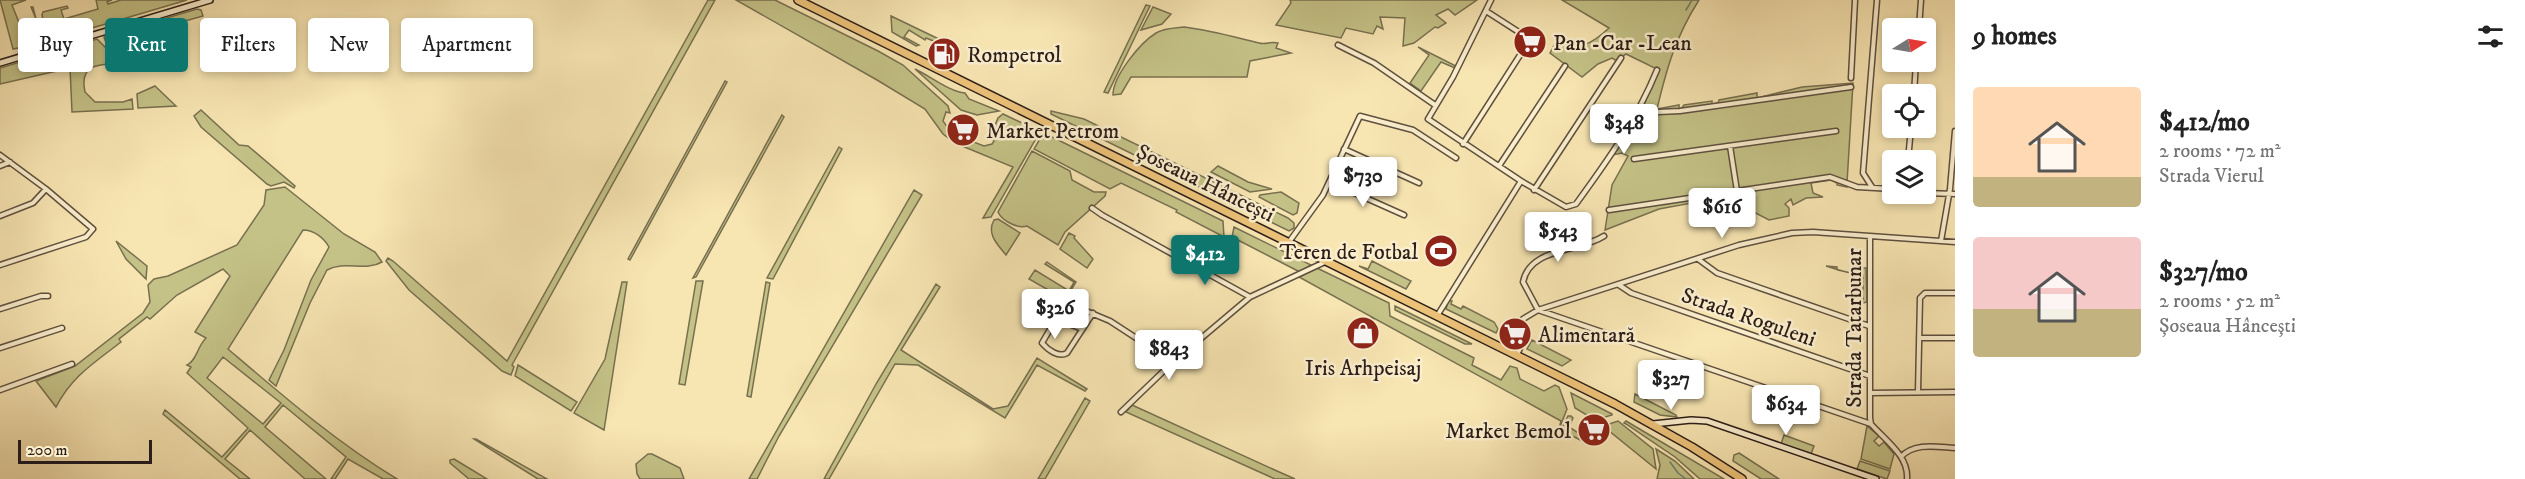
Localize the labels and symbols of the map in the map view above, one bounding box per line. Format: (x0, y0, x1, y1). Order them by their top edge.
north arrow (1882, 18, 1936, 72)
supermarket icon: Pan -Car -Lean (1512, 24, 1548, 60)
place label: Pan -Car -Lean (1553, 30, 1692, 57)
fuel station icon: Rompetrol (926, 36, 962, 72)
place label: Rompetrol (967, 42, 1062, 69)
pin: $348 (1588, 104, 1660, 155)
supermarket icon: Market Petrom (945, 112, 981, 148)
place label: Market Petrom (986, 118, 1119, 145)
street label: Șoseaua Hâncești (1132, 138, 1279, 228)
pin: $730 (1327, 157, 1399, 208)
pin: $616 (1686, 188, 1758, 239)
pin: $543 (1522, 212, 1594, 263)
sports icon: Teren de Fotbal (1423, 233, 1459, 269)
pin: $412 (1169, 235, 1241, 286)
place label: Teren de Fotbal (1279, 239, 1418, 266)
street label: Strada Tatarbunar (1841, 247, 1868, 408)
street label: Strada Roguleni (1678, 282, 1819, 353)
pin: $326 (1019, 289, 1091, 340)
shop icon: Iris Arhpeisaj (1345, 315, 1381, 351)
supermarket icon: Alimentară (1497, 316, 1533, 352)
place label: Alimentară (1538, 322, 1636, 349)
pin: $843 (1133, 330, 1205, 381)
place label: Iris Arhpeisaj (1305, 355, 1421, 382)
pin: $327 (1635, 360, 1707, 411)
pin: $634 (1750, 385, 1822, 436)
supermarket icon: Market Bemol (1576, 412, 1612, 448)
place label: Market Bemol (1445, 418, 1571, 445)
scale bar (18, 437, 152, 464)

